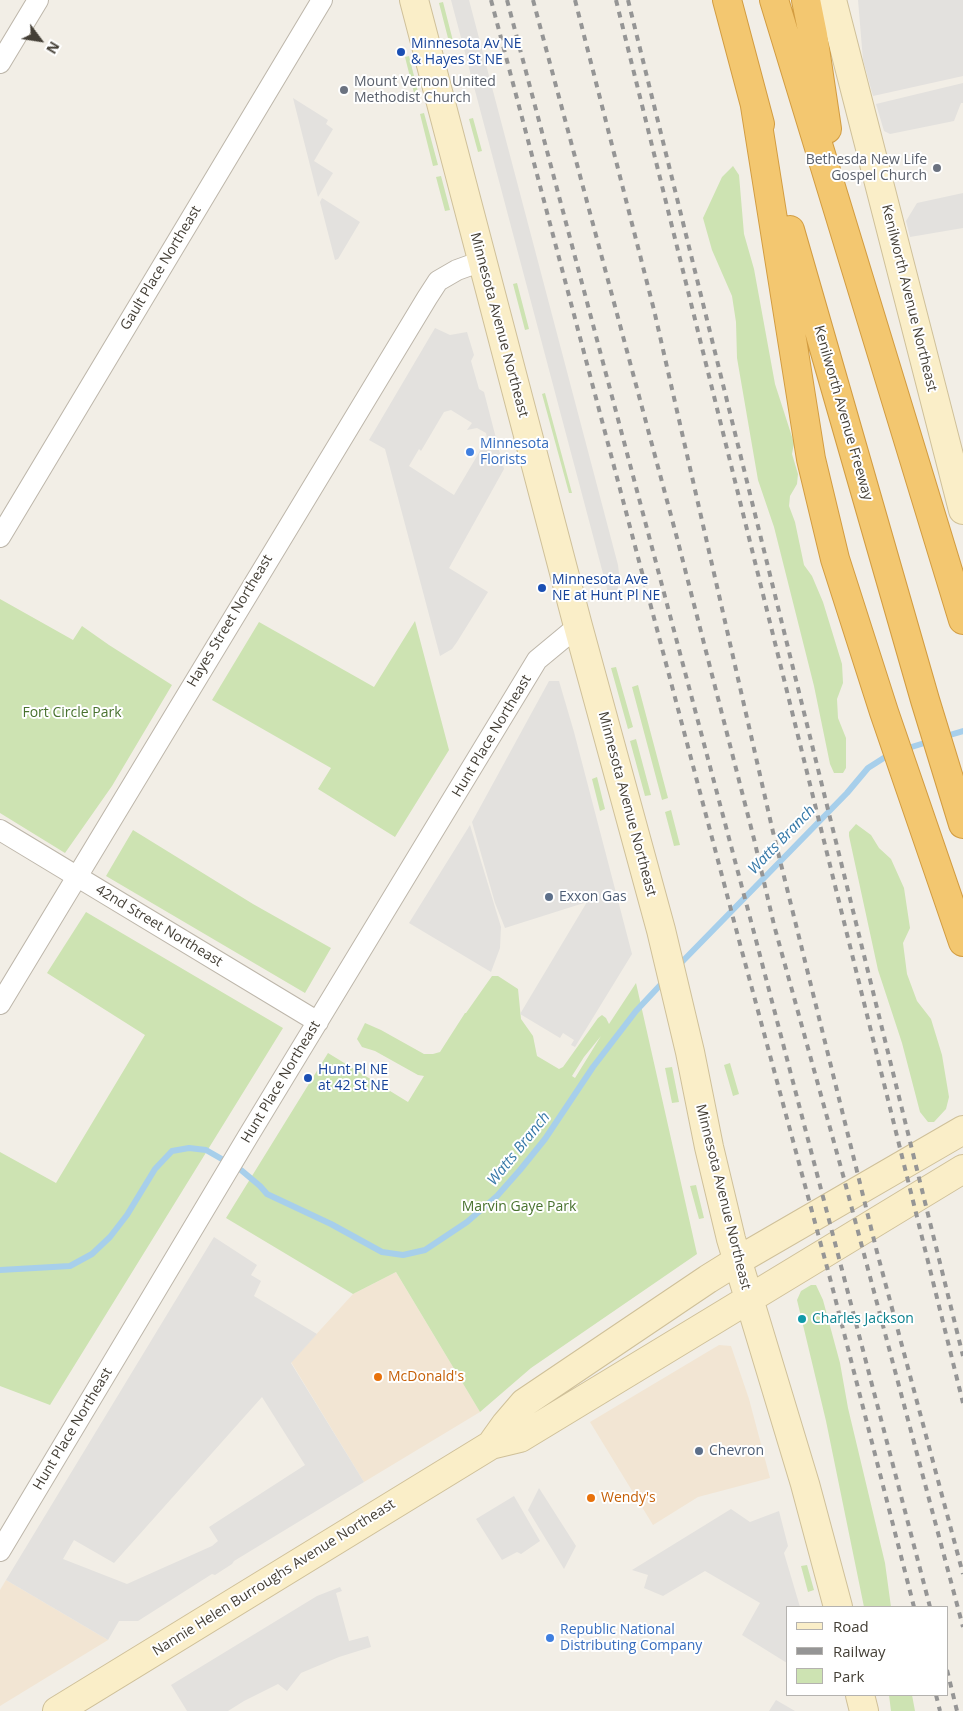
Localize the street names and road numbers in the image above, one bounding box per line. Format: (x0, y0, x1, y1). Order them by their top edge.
street label: Gault Place Northeast (117, 203, 205, 333)
street label: Kenilworth Avenue Northeast (878, 203, 940, 393)
street label: Minnesota Avenue Northeast (466, 231, 532, 419)
street label: Kenilworth Avenue Freeway (810, 324, 876, 502)
street label: Hayes Street Northeast (184, 552, 276, 690)
street label: Hunt Place Northeast (449, 672, 535, 800)
street label: Minnesota Avenue Northeast (594, 710, 660, 898)
street label: 42nd Street Northeast (92, 881, 226, 971)
street label: Hunt Place Northeast (238, 1018, 324, 1146)
street label: Minnesota Avenue Northeast (692, 1102, 754, 1292)
street label: Hunt Place Northeast (30, 1365, 116, 1493)
street label: Nannie Helen Burroughs Avenue Northeast (150, 1496, 398, 1660)

